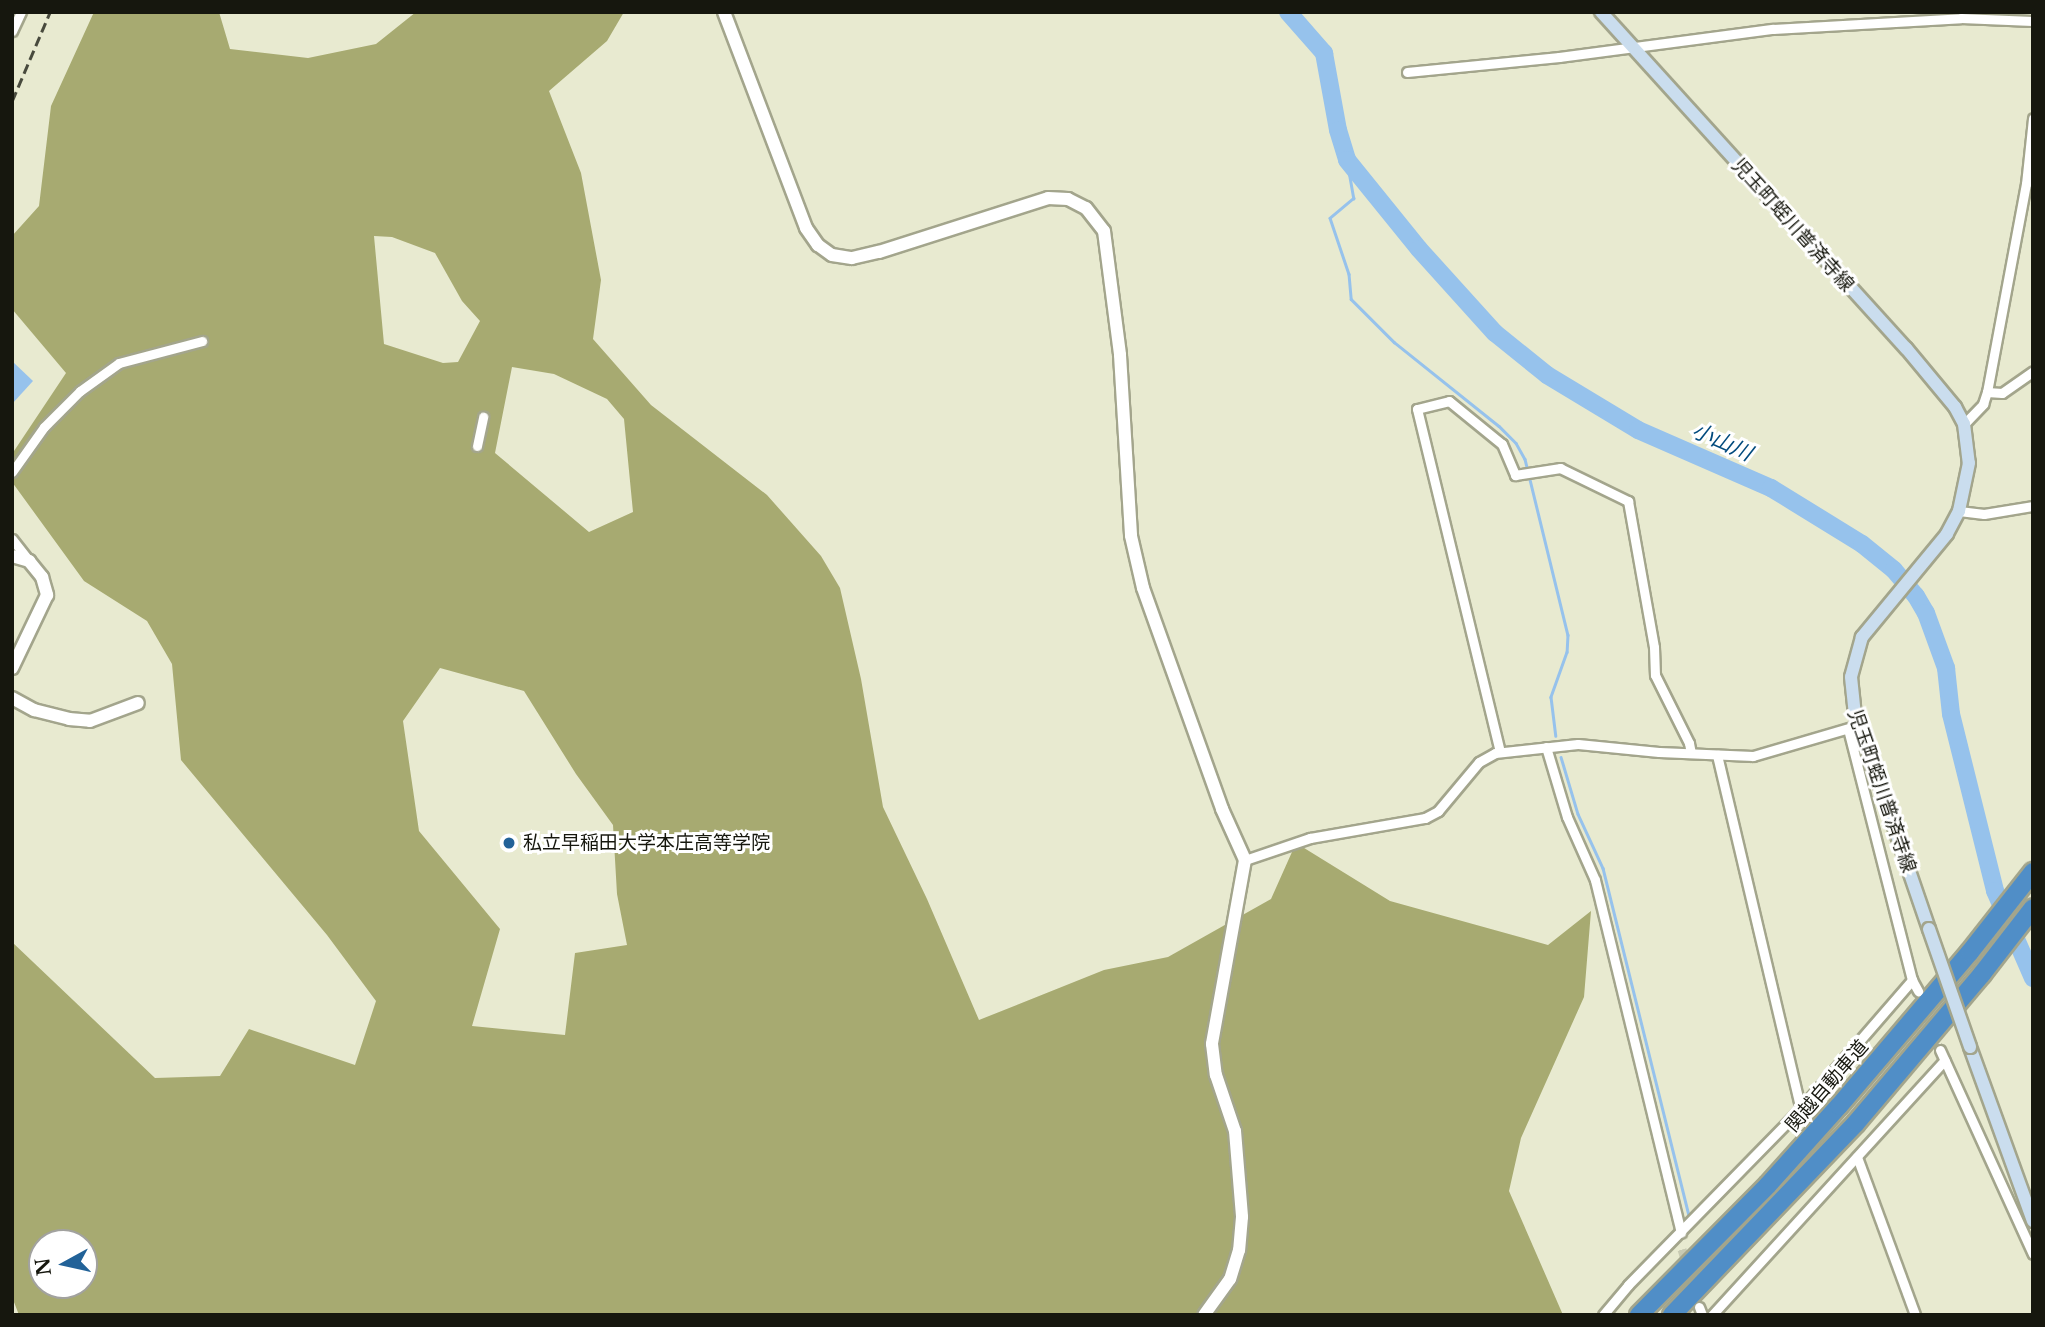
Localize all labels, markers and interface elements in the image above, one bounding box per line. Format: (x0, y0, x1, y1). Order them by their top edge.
street label: 児玉町蛭川普済寺線 (1727, 154, 1859, 296)
water label: 小山川 (1688, 418, 1756, 466)
street label: 児玉町蛭川普済寺線 (1843, 706, 1921, 876)
place label: 私立早稲田大学本庄高等学院 (523, 832, 770, 854)
marker: 私立早稲田大学本庄高等学院 (501, 835, 517, 851)
street label: 関越自動車道 (1781, 1036, 1873, 1136)
north arrow (28, 1229, 98, 1299)
text: N (31, 1256, 56, 1277)

